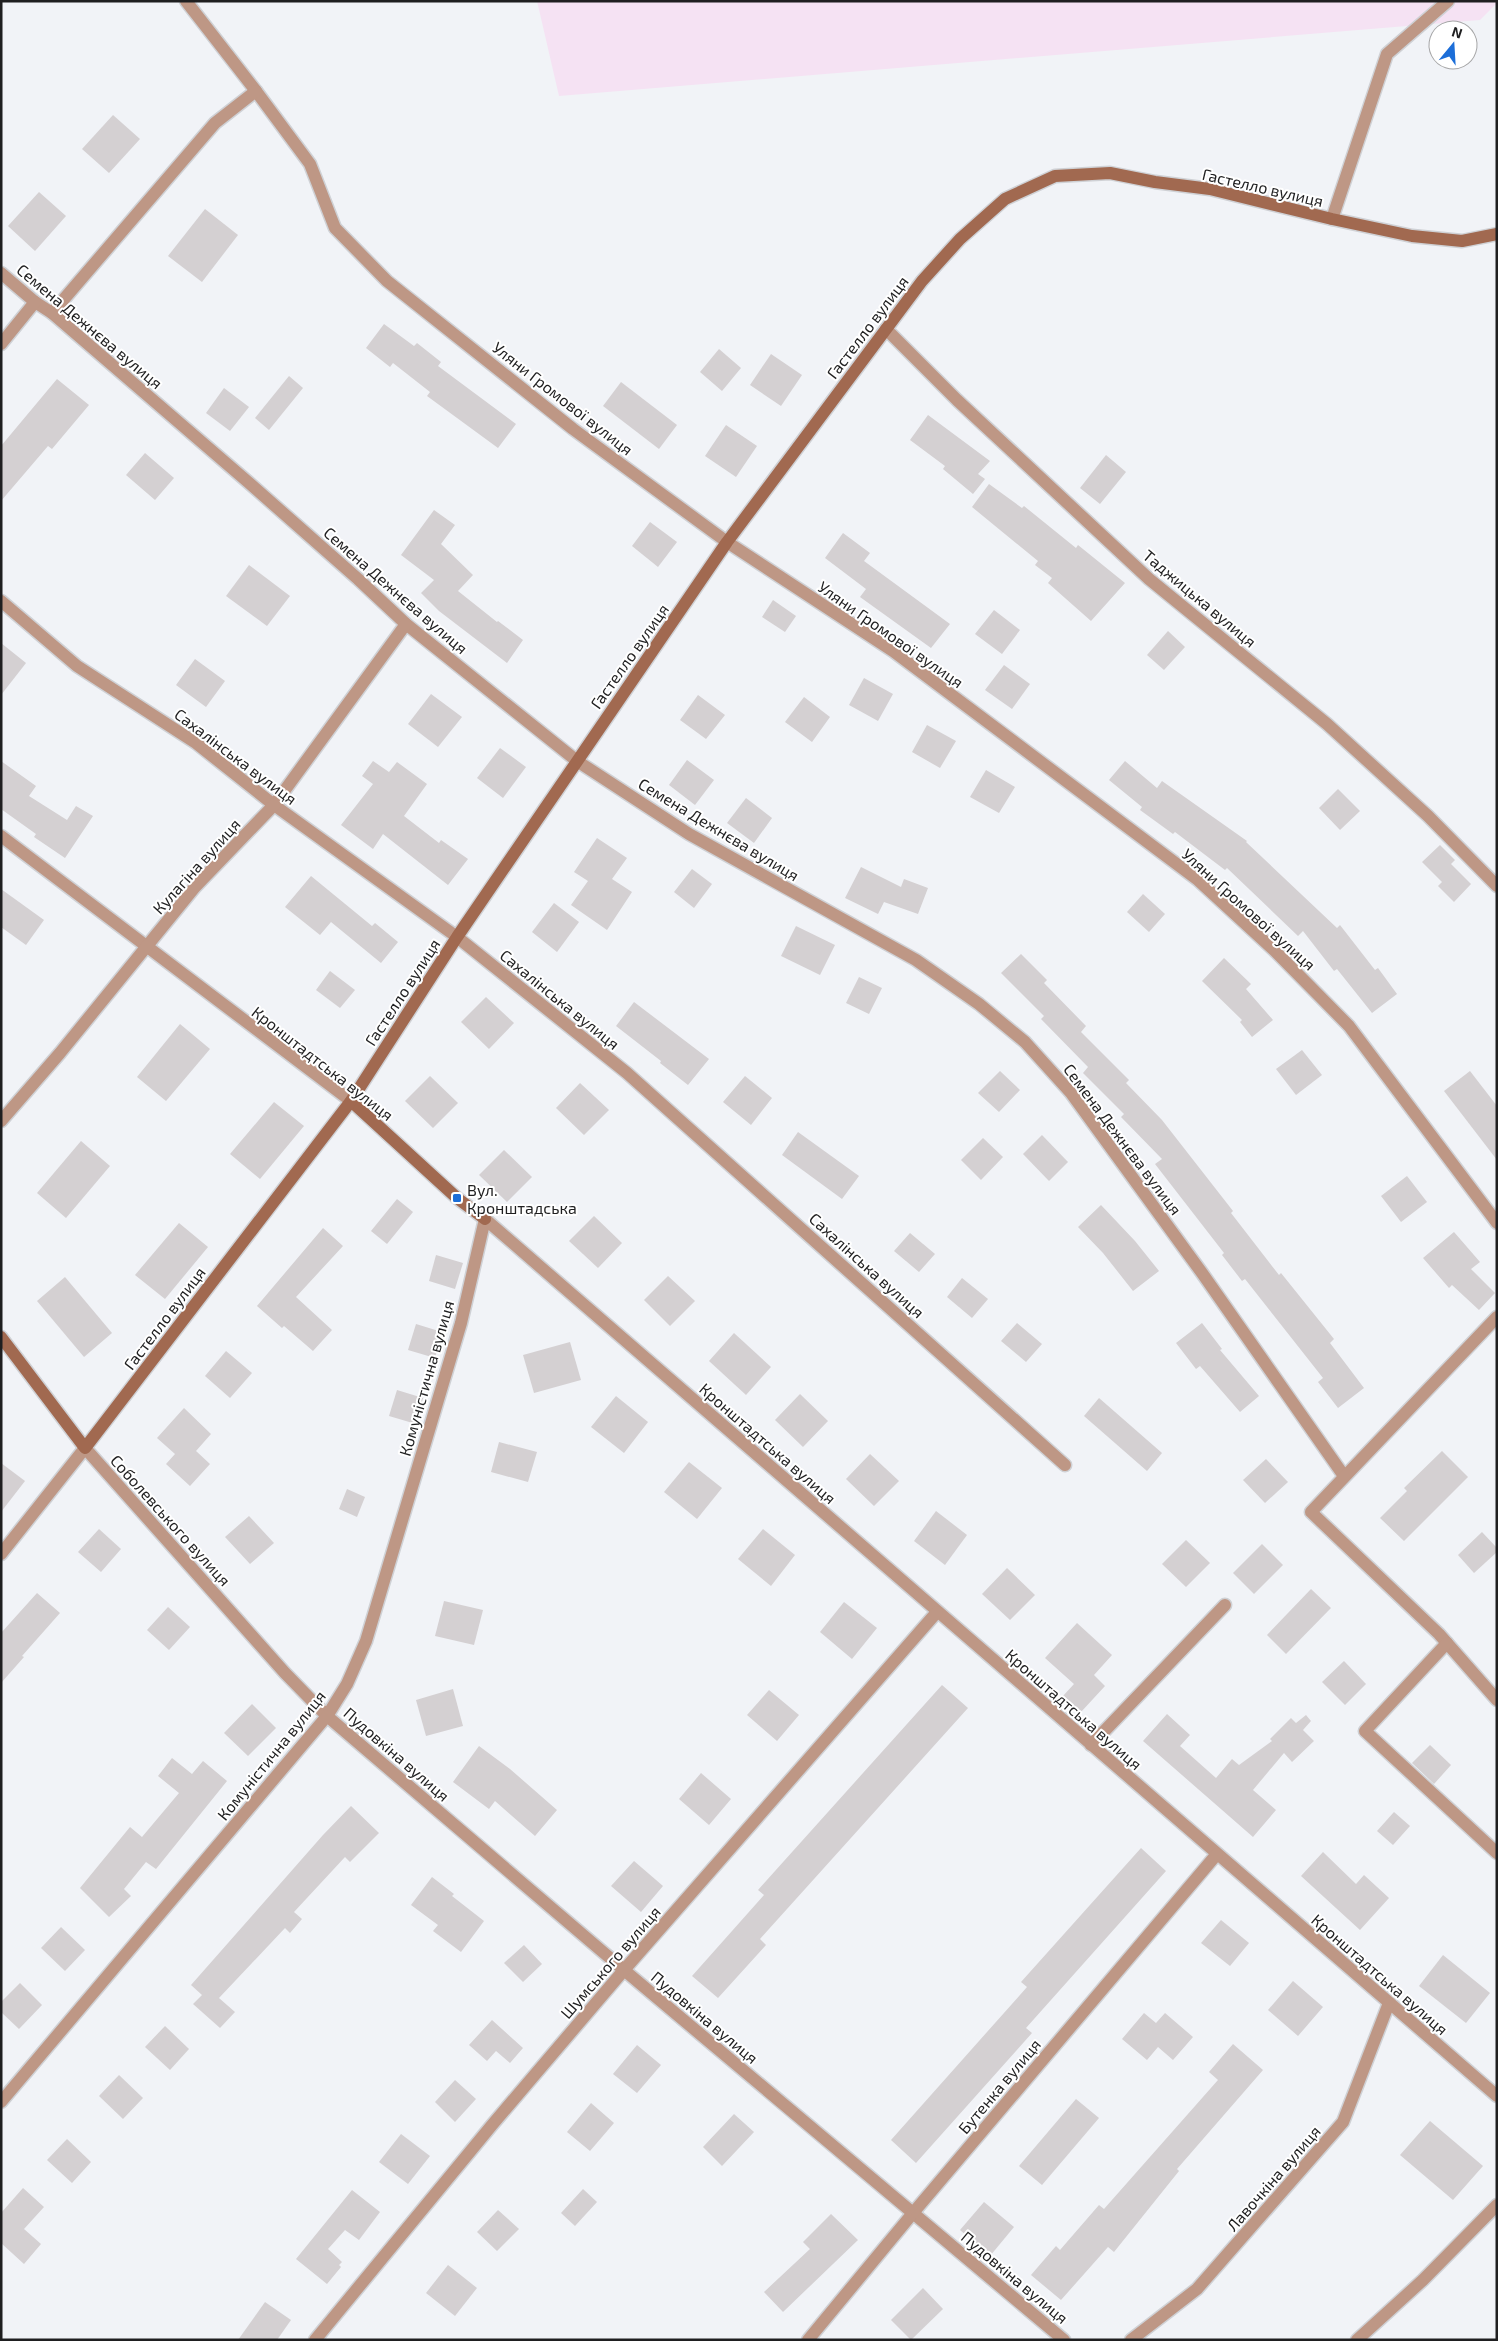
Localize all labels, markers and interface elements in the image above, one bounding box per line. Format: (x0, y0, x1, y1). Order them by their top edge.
north arrow (1428, 20, 1478, 70)
text: N (1450, 23, 1465, 42)
street label: Гастелло вулиця (1200, 164, 1325, 211)
street label: Семена Дежнєва вулиця (13, 260, 167, 393)
street label: Гастелло вулиця (822, 272, 913, 383)
street label: Уляни Громової вулиця (488, 337, 637, 459)
street label: Семена Дежнєва вулиця (320, 522, 472, 658)
street label: Таджицька вулиця (1139, 545, 1260, 652)
street label: Уляни Громової вулиця (814, 577, 967, 692)
street label: Гастелло вулиця (586, 600, 673, 713)
street label: Сахалінська вулиця (171, 704, 301, 809)
street label: Семена Дежнєва вулиця (635, 773, 803, 885)
street label: Кулагіна вулиця (148, 814, 244, 918)
street label: Уляни Громової вулиця (1178, 844, 1320, 975)
street label: Гастелло вулиця (360, 935, 444, 1050)
street label: Сахалінська вулиця (496, 945, 623, 1054)
street label: Кронштадтська вулиця (248, 1002, 398, 1125)
street label: Семена Дежнєва вулиця (1059, 1060, 1186, 1219)
place label: Вул. Кронштадська (467, 1180, 577, 1217)
marker: Вул. Кронштадська (451, 1192, 463, 1204)
street label: Сахалінська вулиця (805, 1208, 928, 1322)
street label: Гастелло вулиця (119, 1263, 210, 1374)
street label: Комуністична вулиця (395, 1298, 458, 1458)
street label: Кронштадтська вулиця (695, 1379, 840, 1508)
street label: Соболевського вулиця (106, 1451, 235, 1590)
street label: Кронштадтська вулиця (1001, 1645, 1146, 1774)
street label: Комуністична вулиця (213, 1686, 330, 1824)
street label: Пудовкіна вулиця (340, 1703, 454, 1806)
street label: Шумського вулиця (556, 1902, 665, 2023)
street label: Кронштадтська вулиця (1307, 1910, 1452, 2039)
street label: Пудовкіна вулиця (647, 1967, 762, 2068)
street label: Бутенка вулиця (954, 2035, 1045, 2138)
street label: Лавочкіна вулиця (1222, 2121, 1325, 2235)
street label: Пудовкіна вулиця (957, 2227, 1072, 2328)

